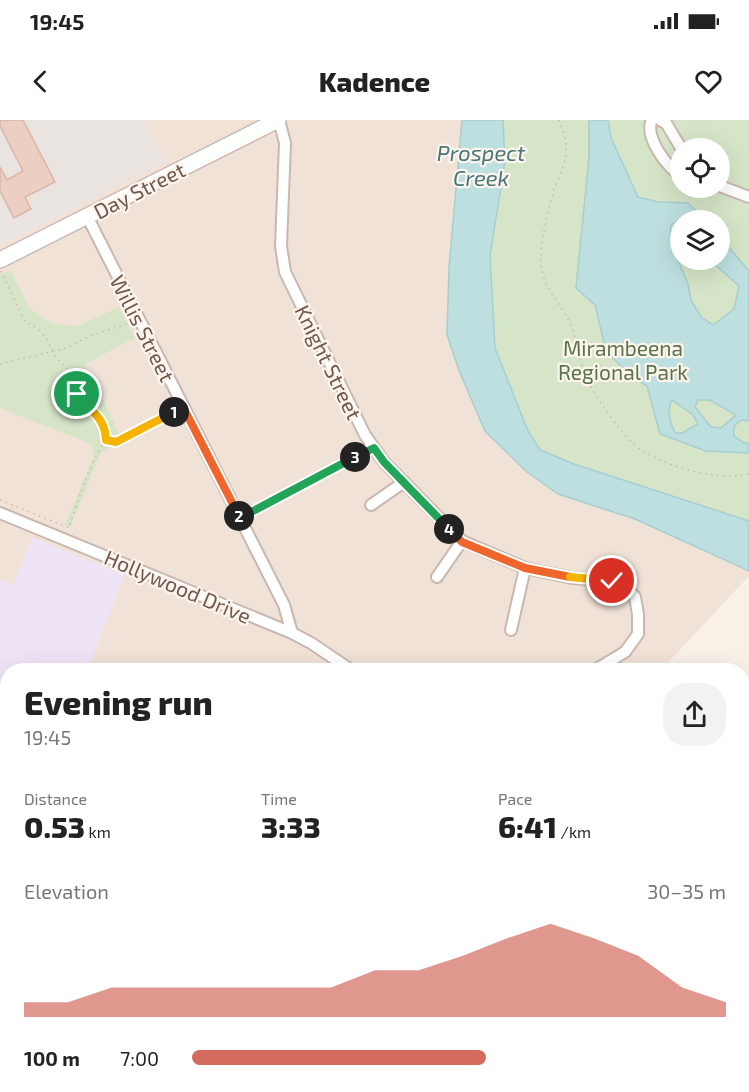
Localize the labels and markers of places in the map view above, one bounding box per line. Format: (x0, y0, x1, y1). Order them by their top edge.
pin (51, 368, 102, 419)
pin: 1 (159, 397, 189, 427)
pin: 3 (340, 442, 370, 472)
pin: 2 (224, 501, 254, 531)
pin: 4 (434, 514, 464, 544)
pin (586, 555, 637, 606)

